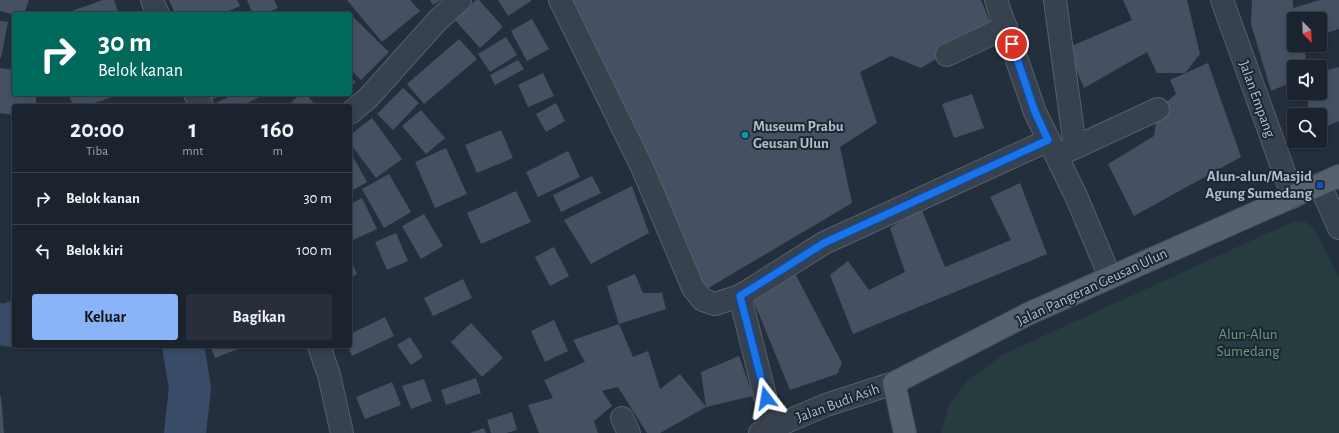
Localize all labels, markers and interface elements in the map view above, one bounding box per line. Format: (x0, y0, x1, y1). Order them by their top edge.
north arrow (1287, 12, 1327, 52)
map controls (1287, 12, 1327, 148)
pin (995, 27, 1029, 61)
icon: right (32, 28, 84, 80)
text: 30 m (98, 29, 151, 57)
icon: arrive (1001, 33, 1023, 55)
street label: Jalan Empang (1236, 59, 1278, 140)
button: sound (1287, 60, 1327, 100)
text: Belok kanan (98, 62, 183, 80)
button: search (1287, 108, 1327, 148)
text: 20:00 (70, 118, 124, 142)
text: 1 (188, 118, 197, 142)
text: 160 (261, 118, 294, 142)
place label: Museum Prabu Geusan Ulun (753, 119, 844, 151)
marker: Museum Prabu Geusan Ulun (740, 130, 750, 140)
text: Tiba (86, 145, 108, 158)
text: mnt (182, 145, 203, 158)
text: m (272, 145, 283, 158)
place label: Alun-alun/Masjid Agung Sumedang (1205, 169, 1312, 201)
marker: Alun-alun/Masjid Agung Sumedang (1315, 180, 1325, 190)
icon: right (32, 188, 54, 210)
text: Belok kanan (66, 191, 140, 206)
text: 30 m (303, 191, 332, 206)
icon: left (32, 240, 54, 262)
text: Belok kiri (66, 243, 123, 258)
text: 100 m (297, 243, 332, 258)
street label: Jalan Pangeran Geusan Ulun (1015, 246, 1169, 328)
button: Keluar (32, 294, 178, 340)
button: Bagikan (186, 294, 332, 340)
park label: Alun-Alun Sumedang (1216, 327, 1280, 359)
position arrow (745, 377, 787, 419)
street label: Jalan Budi Asih (794, 381, 882, 425)

